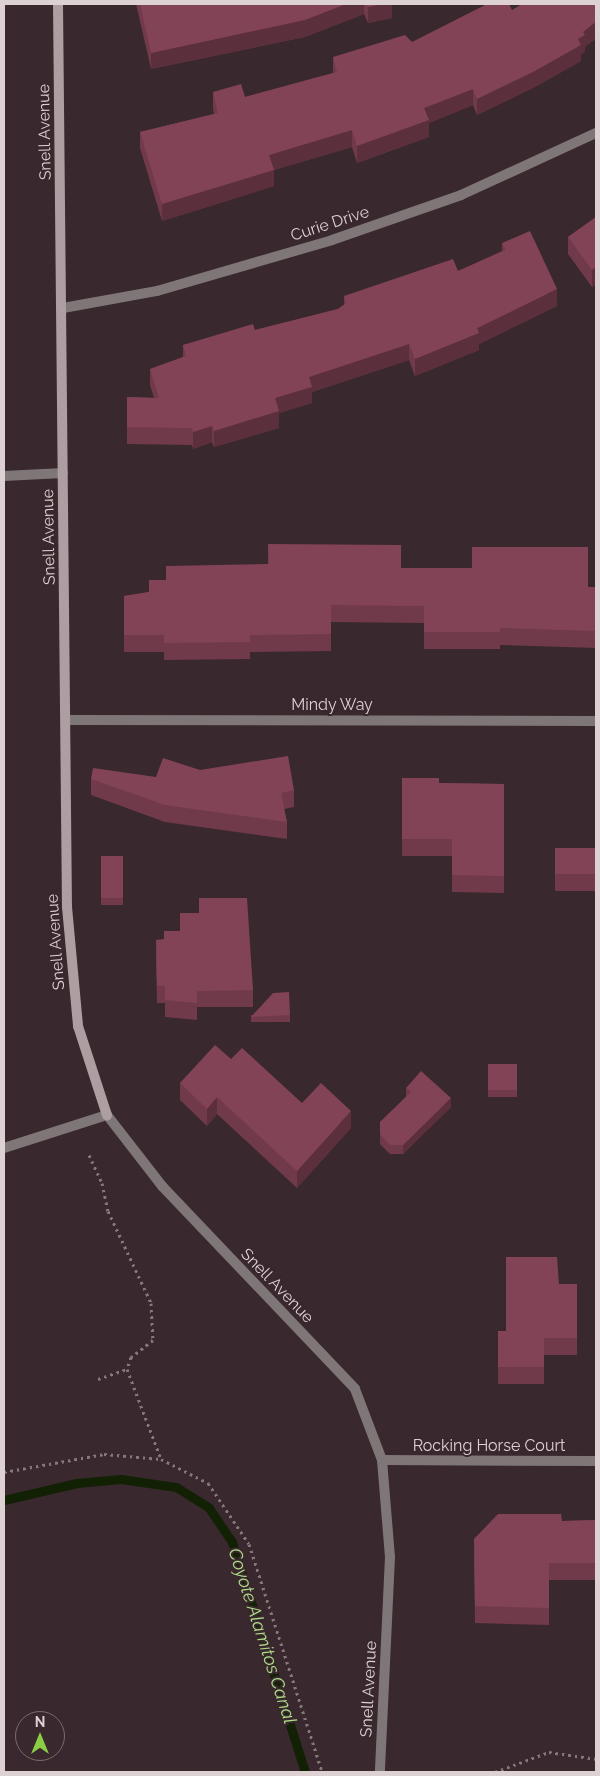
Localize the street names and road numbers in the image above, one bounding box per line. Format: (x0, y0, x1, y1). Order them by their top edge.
street label: Snell Avenue (35, 83, 55, 181)
street label: Curie Drive (288, 202, 372, 246)
street label: Snell Avenue (39, 488, 59, 586)
street label: Mindy Way (291, 695, 373, 715)
street label: Snell Avenue (43, 893, 69, 991)
street label: Snell Avenue (236, 1244, 318, 1328)
street label: Rocking Horse Court (413, 1436, 565, 1456)
street label: Snell Avenue (357, 1640, 381, 1738)

